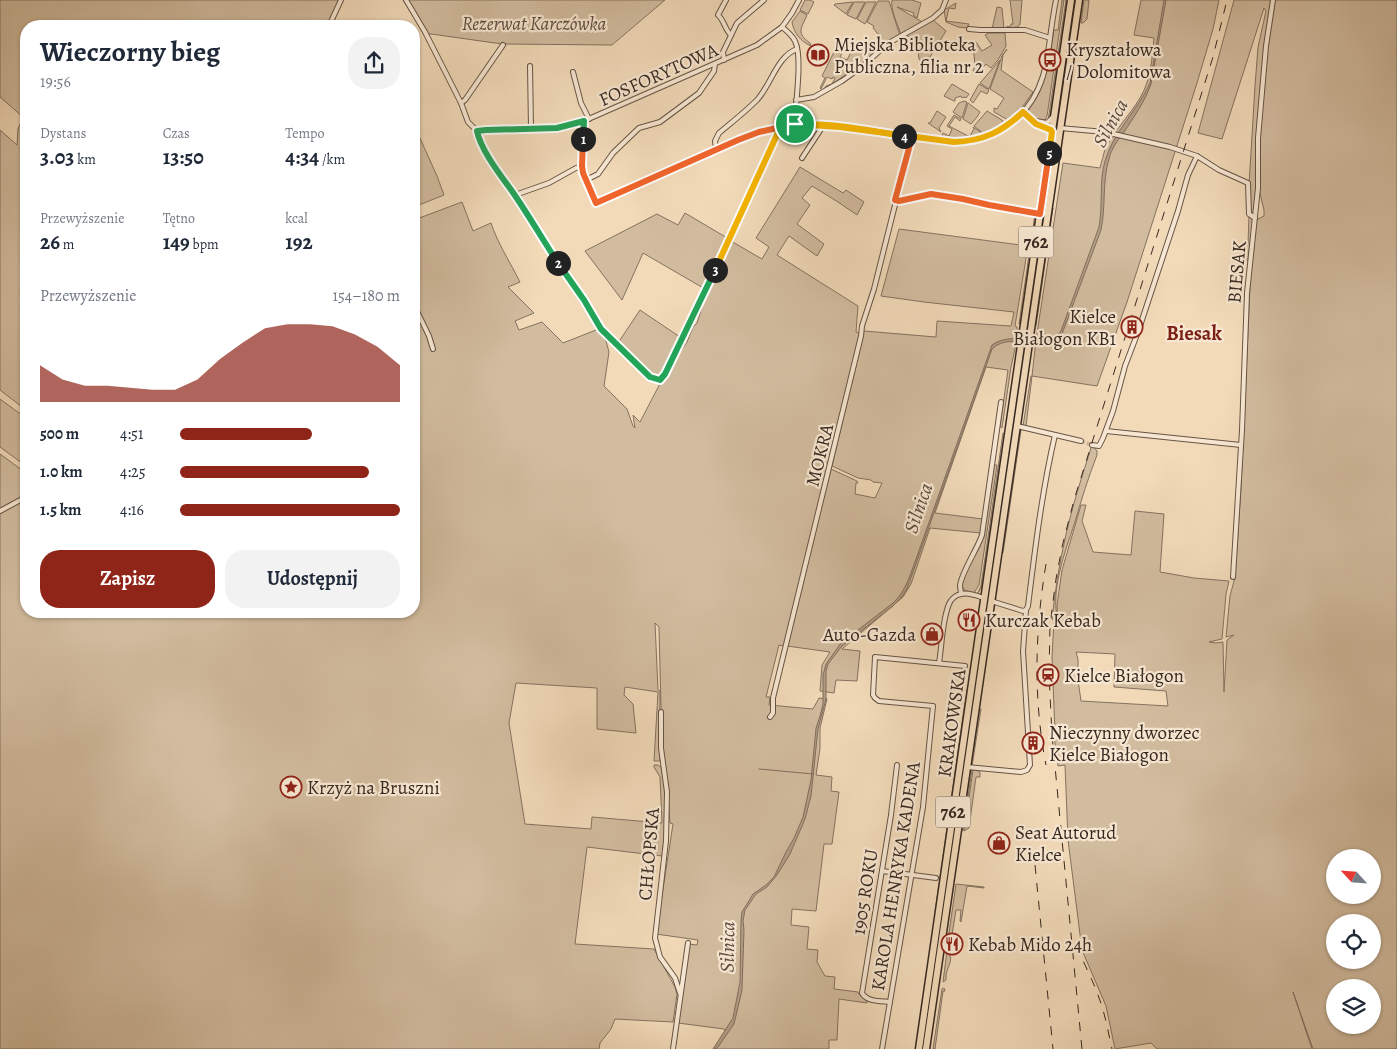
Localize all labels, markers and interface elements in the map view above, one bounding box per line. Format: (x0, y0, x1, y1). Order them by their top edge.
park label: Rezerwat Karczówka (462, 11, 606, 37)
place label: Miejska Biblioteka Publiczna, filia nr 2 (834, 32, 984, 80)
text: Wieczorny bieg (40, 33, 220, 71)
button: share (348, 37, 400, 89)
street label: FOSFORYTOWA (595, 37, 723, 113)
place label: Kryształowa / Dolomitowa (1066, 37, 1172, 85)
library icon: Miejska Biblioteka Publiczna, filia nr 2 (806, 43, 830, 67)
bus stop icon: Kryształowa / Dolomitowa (1038, 48, 1062, 72)
text: 19:56 (40, 71, 71, 93)
water label: Silnica (1086, 94, 1135, 152)
pin (774, 103, 816, 145)
icon: arrive (781, 110, 809, 138)
text: Dystans (40, 124, 86, 143)
text: Czas (163, 124, 190, 143)
text: Tempo (285, 124, 324, 143)
pin: 4 (892, 124, 916, 148)
pin: 1 (570, 126, 596, 152)
text: 4 (901, 127, 908, 146)
text: 1 (581, 130, 586, 149)
pin: 5 (1036, 140, 1062, 166)
text: 3.03 (40, 143, 74, 171)
text: 13:50 (163, 143, 204, 171)
text: 4:34 (285, 143, 319, 171)
text: 5 (1047, 144, 1052, 163)
text: km (74, 150, 96, 169)
text: /km (319, 150, 345, 169)
text: Przewyższenie (40, 209, 124, 228)
text: Tętno (163, 209, 195, 228)
text: kcal (285, 209, 308, 228)
road number: 762 (1018, 226, 1054, 258)
text: 26 (40, 228, 60, 256)
text: 149 (163, 228, 190, 256)
text: 192 (285, 228, 313, 256)
text: m (60, 235, 74, 254)
text: bpm (190, 235, 219, 254)
street label: BIESAK (1221, 240, 1253, 304)
pin: 2 (546, 250, 570, 276)
text: 2 (555, 254, 562, 273)
pin: 3 (702, 258, 728, 282)
text: 3 (712, 261, 719, 280)
text: Przewyższenie (40, 285, 137, 307)
text: 154–180 m (332, 285, 400, 307)
place label: Kielce Białogon KB1 (1013, 304, 1116, 352)
building icon: Kielce Białogon KB1 (1120, 315, 1144, 339)
district label: Biesak (1166, 320, 1222, 347)
street label: MOKRA (800, 420, 841, 489)
text: 500 m (40, 423, 79, 445)
text: 4:51 (120, 423, 143, 445)
text: 1.0 km (40, 461, 83, 483)
text: 4:25 (120, 461, 146, 483)
water label: Silnica (897, 480, 940, 537)
text: 1.5 km (40, 499, 81, 521)
text: 4:16 (120, 499, 144, 521)
button: Zapisz (40, 550, 215, 608)
button: Udostępnij (225, 550, 400, 608)
restaurant icon: Kurczak Kebab (957, 608, 981, 632)
place label: Kurczak Kebab (985, 608, 1101, 634)
place label: Auto-Gazda (822, 622, 916, 648)
shop icon: Auto-Gazda (920, 622, 944, 646)
station icon: Kielce Białogon (1036, 663, 1060, 687)
place label: Kielce Białogon (1064, 663, 1184, 689)
street label: KRAKOWSKA (932, 666, 973, 779)
place label: Nieczynny dworzec Kielce Białogon (1049, 720, 1200, 768)
building icon: Nieczynny dworzec Kielce Białogon (1021, 731, 1045, 755)
street label: KAROLA HENRYKA KADENA (865, 759, 927, 993)
place icon: Krzyż na Bruszni (279, 775, 303, 799)
place label: Krzyż na Bruszni (307, 775, 440, 801)
road number: 762 (936, 796, 970, 828)
street label: CHŁOPSKA (632, 806, 666, 902)
place label: Seat Autorud Kielce (1015, 820, 1117, 868)
shop icon: Seat Autorud Kielce (987, 831, 1011, 855)
street label: 1905 ROKU (845, 847, 885, 937)
north arrow (1326, 849, 1381, 904)
map controls (1326, 849, 1381, 1034)
button: locate (1326, 914, 1381, 969)
water label: Silnica (714, 921, 741, 973)
restaurant icon: Kebab Mido 24h (940, 932, 964, 956)
place label: Kebab Mido 24h (968, 932, 1092, 958)
button: layers (1326, 979, 1381, 1034)

